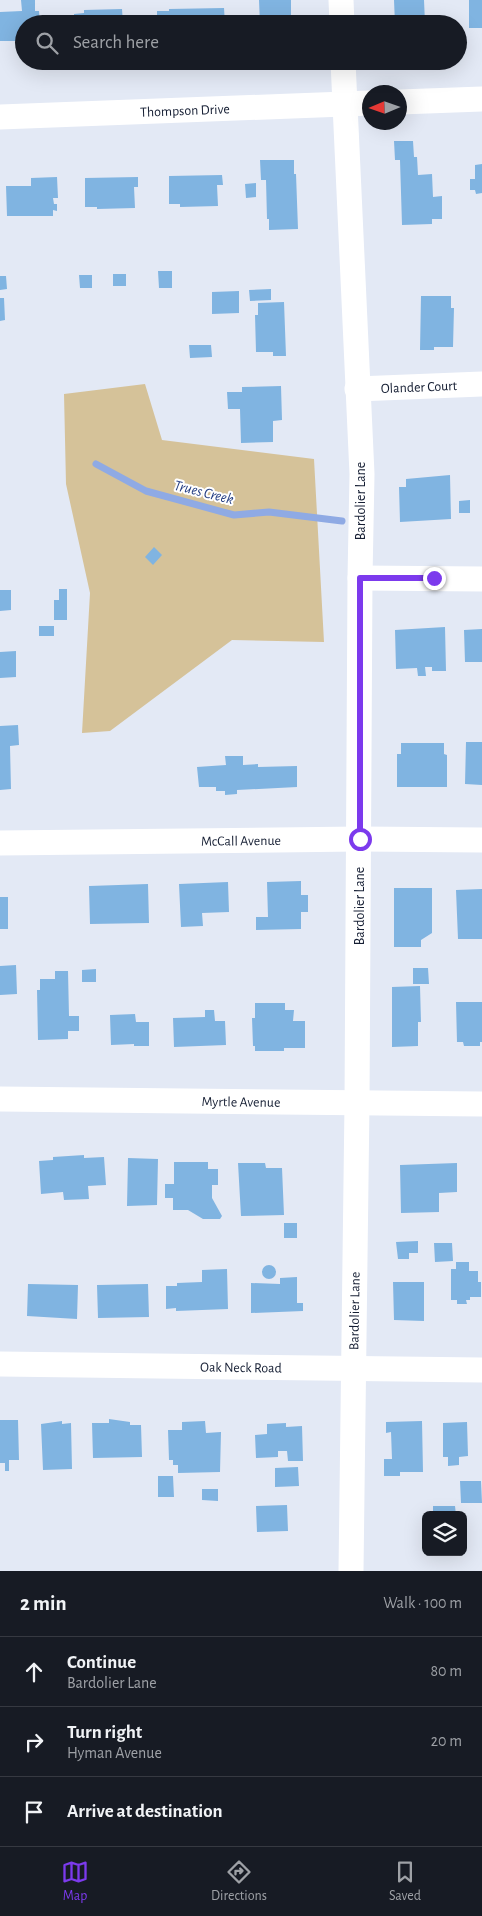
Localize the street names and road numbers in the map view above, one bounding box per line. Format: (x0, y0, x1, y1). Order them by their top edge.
street label: Thompson Drive (140, 102, 230, 120)
street label: Olander Court (381, 379, 458, 396)
street label: Bardolier Lane (354, 462, 368, 540)
street label: McCall Avenue (201, 834, 281, 849)
street label: Bardolier Lane (353, 867, 367, 945)
street label: Myrtle Avenue (201, 1095, 280, 1110)
street label: Bardolier Lane (347, 1272, 363, 1350)
street label: Oak Neck Road (200, 1360, 282, 1376)

